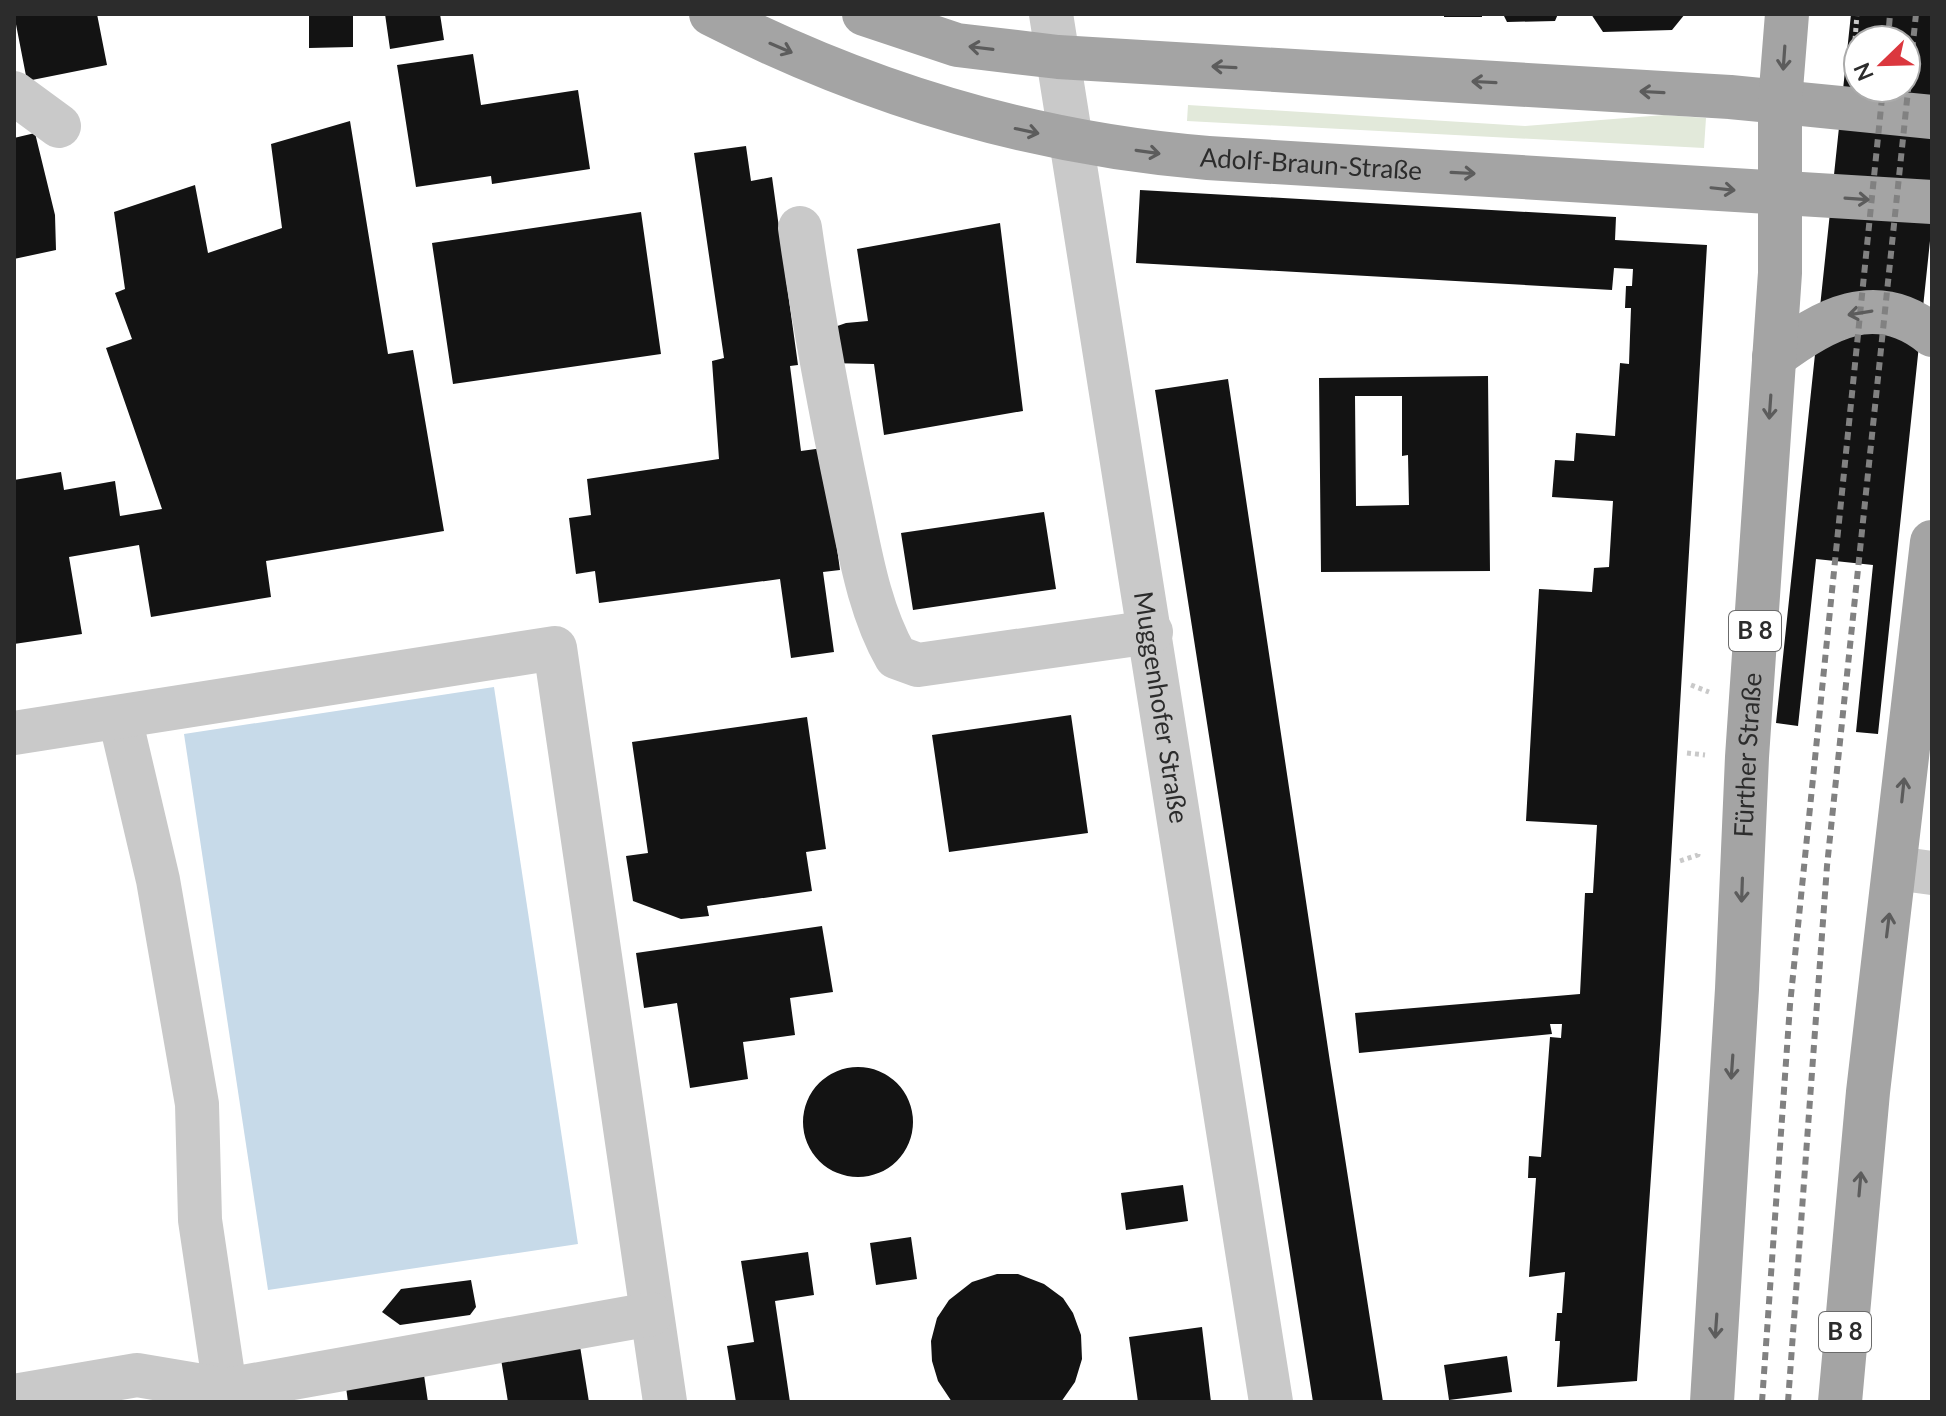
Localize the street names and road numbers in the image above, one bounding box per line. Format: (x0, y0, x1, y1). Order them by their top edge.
street label: Adolf-Braun-Straße (1199, 141, 1423, 186)
street label: Muggenhofer Straße (1128, 589, 1196, 825)
road number: B 8 (1729, 611, 1781, 651)
street label: Fürther Straße (1727, 672, 1768, 838)
road number: B 8 (1819, 1312, 1871, 1352)

